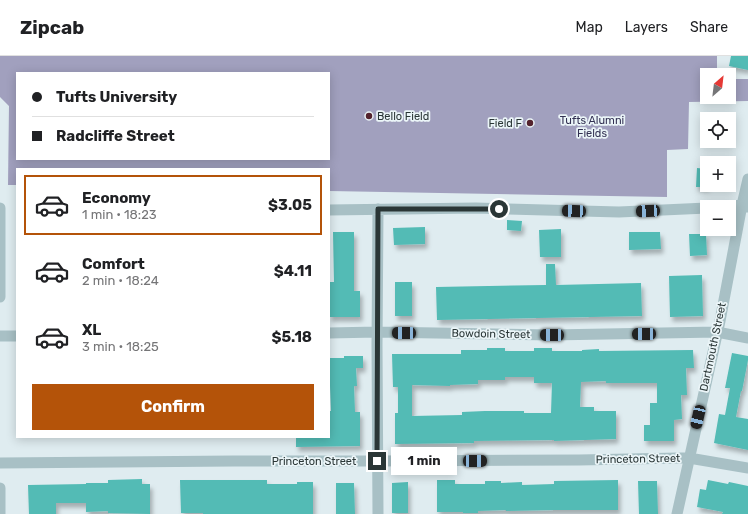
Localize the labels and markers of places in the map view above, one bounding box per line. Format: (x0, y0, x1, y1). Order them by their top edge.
place label: Bello Field (377, 110, 429, 123)
marker: Bello Field (364, 111, 374, 121)
place label: Field F (488, 117, 522, 130)
marker: Field F (525, 118, 535, 128)

